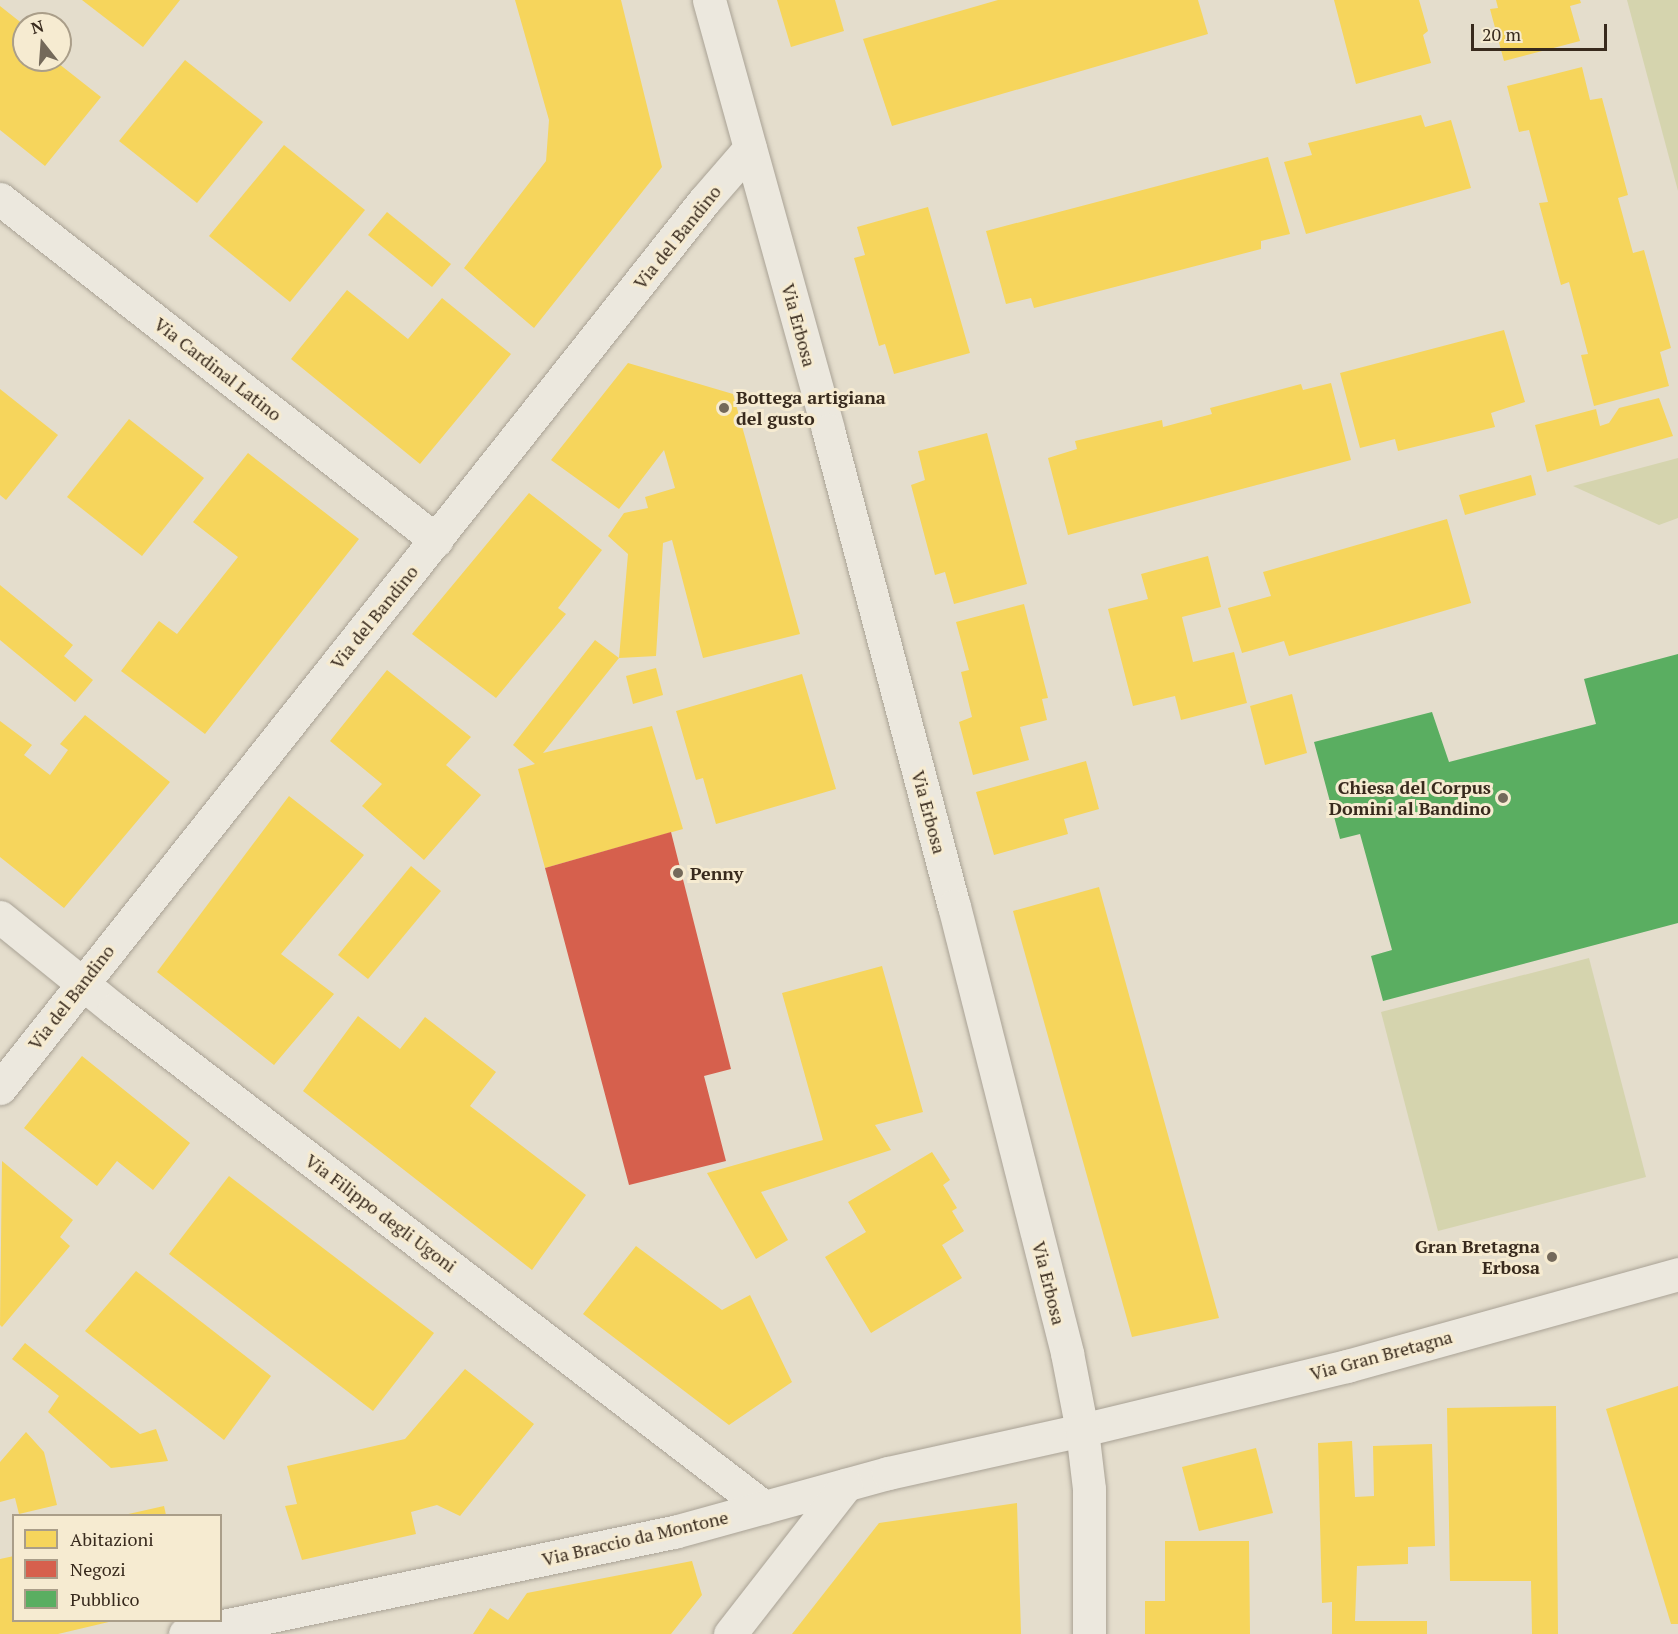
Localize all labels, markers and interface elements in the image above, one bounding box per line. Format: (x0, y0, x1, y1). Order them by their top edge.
north arrow (12, 12, 72, 72)
scale bar (1474, 12, 1610, 50)
text: N (28, 14, 46, 39)
text: 20 m (1482, 22, 1521, 46)
street label: Via del Bandino (629, 181, 725, 293)
street label: Via Erbosa (778, 281, 820, 369)
street label: Via Cardinal Latino (150, 313, 286, 425)
place label: Bottega artigiana del gusto (736, 387, 886, 430)
marker: Bottega artigiana del gusto (717, 401, 731, 415)
street label: Via del Bandino (326, 561, 422, 673)
street label: Via Erbosa (908, 768, 950, 856)
place label: Chiesa del Corpus Domini al Bandino (1329, 777, 1491, 820)
marker: Chiesa del Corpus Domini al Bandino (1496, 791, 1510, 805)
place label: Penny (690, 862, 743, 884)
marker: Penny (671, 866, 685, 880)
street label: Via del Bandino (23, 940, 119, 1054)
street label: Via Filippo degli Ugoni (301, 1149, 461, 1277)
place label: Gran Bretagna Erbosa (1415, 1236, 1540, 1278)
street label: Via Erbosa (1028, 1239, 1070, 1327)
marker: Gran Bretagna Erbosa (1545, 1250, 1559, 1264)
street label: Via Gran Bretagna (1307, 1326, 1455, 1384)
street label: Via Braccio da Montone (540, 1506, 730, 1570)
legend (12, 1514, 222, 1622)
text: Abitazioni (70, 1527, 154, 1551)
text: Negozi (70, 1557, 126, 1581)
text: Pubblico (70, 1587, 140, 1611)

